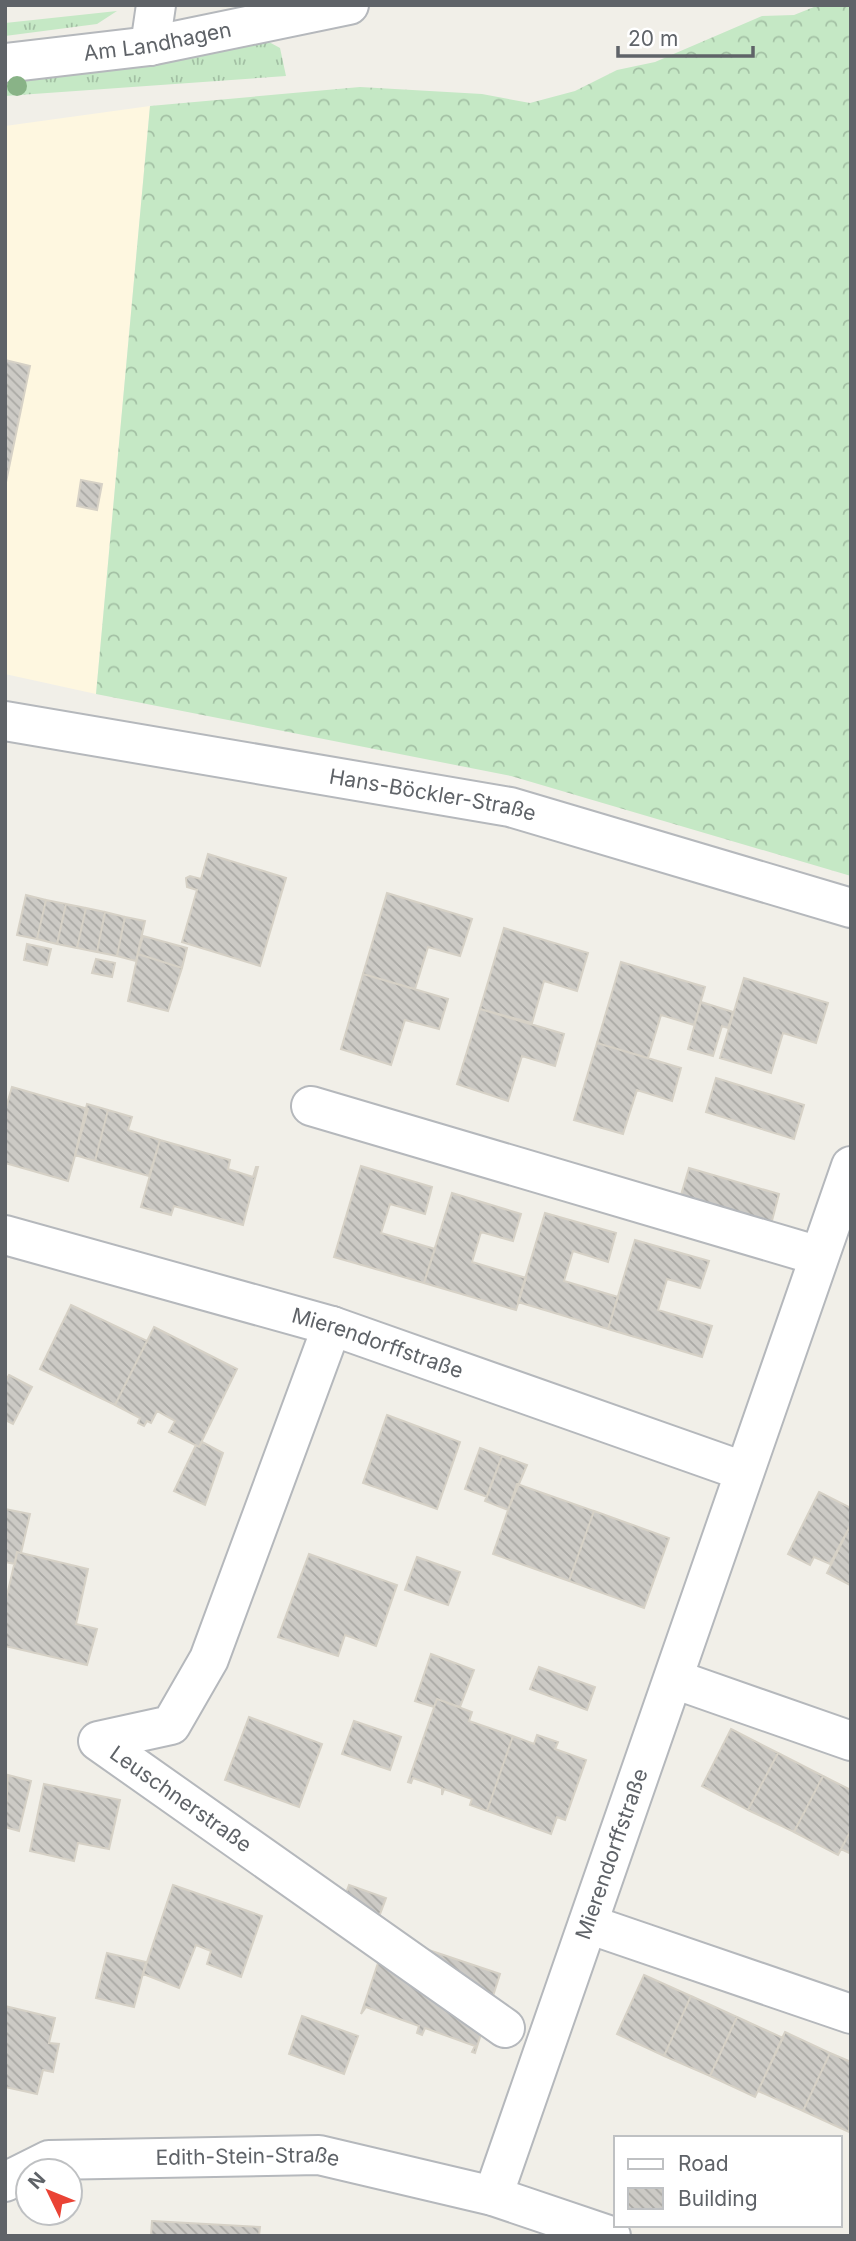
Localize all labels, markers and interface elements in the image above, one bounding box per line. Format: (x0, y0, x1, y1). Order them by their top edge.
scale bar (618, 14, 753, 58)
street label: Am Landhagen (82, 17, 233, 66)
text: 20 m (628, 26, 678, 51)
street label: Hans-Böckler-Straße (327, 763, 539, 826)
street label: Mierendorffstraße (289, 1302, 467, 1383)
street label: Leuschnerstraße (105, 1740, 257, 1857)
street label: Mierendorffstraße (570, 1765, 653, 1943)
legend (614, 2136, 842, 2227)
street label: Edith-Stein-Straße (155, 2141, 342, 2171)
text: Road (678, 2151, 729, 2176)
north arrow (14, 2157, 84, 2227)
text: N (24, 2168, 50, 2194)
text: Building (678, 2186, 758, 2211)

